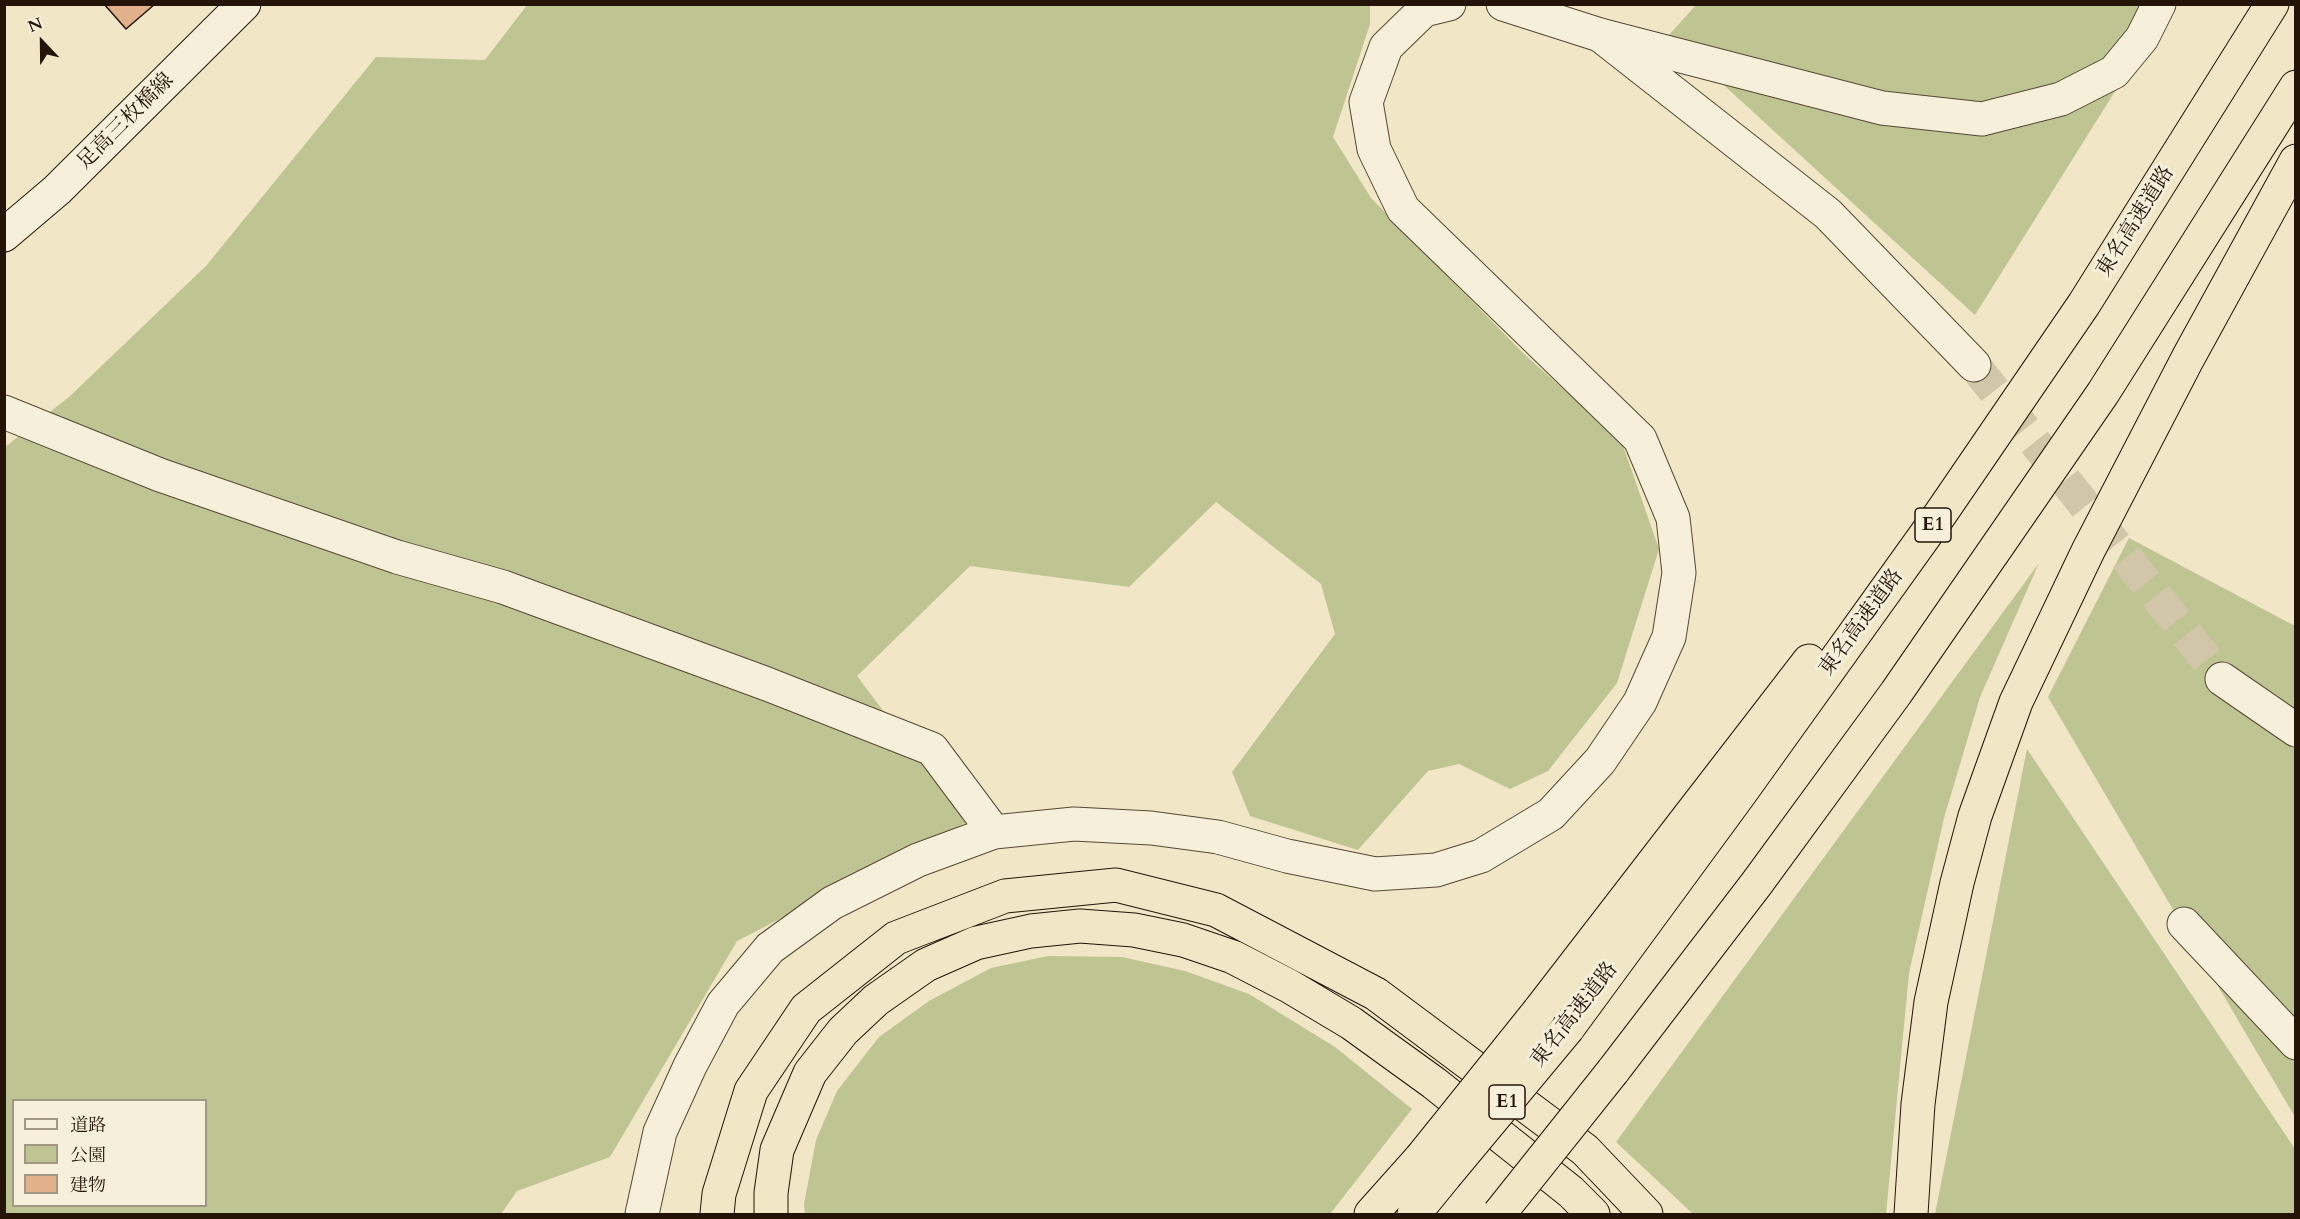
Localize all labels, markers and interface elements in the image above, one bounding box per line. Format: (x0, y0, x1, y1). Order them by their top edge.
north arrow (12, 12, 72, 72)
text: N (25, 13, 46, 38)
street label: 足高三枚橋線 (73, 69, 179, 175)
street label: 東名高速道路 (2092, 162, 2180, 282)
road number: E1 (1915, 508, 1951, 542)
street label: 東名高速道路 (1815, 565, 1909, 681)
street label: 東名高速道路 (1526, 958, 1624, 1072)
road number: E1 (1489, 1085, 1525, 1119)
legend (12, 1099, 207, 1207)
text: 道路 (70, 1113, 106, 1138)
text: 公園 (70, 1143, 106, 1168)
text: 建物 (70, 1173, 106, 1198)

